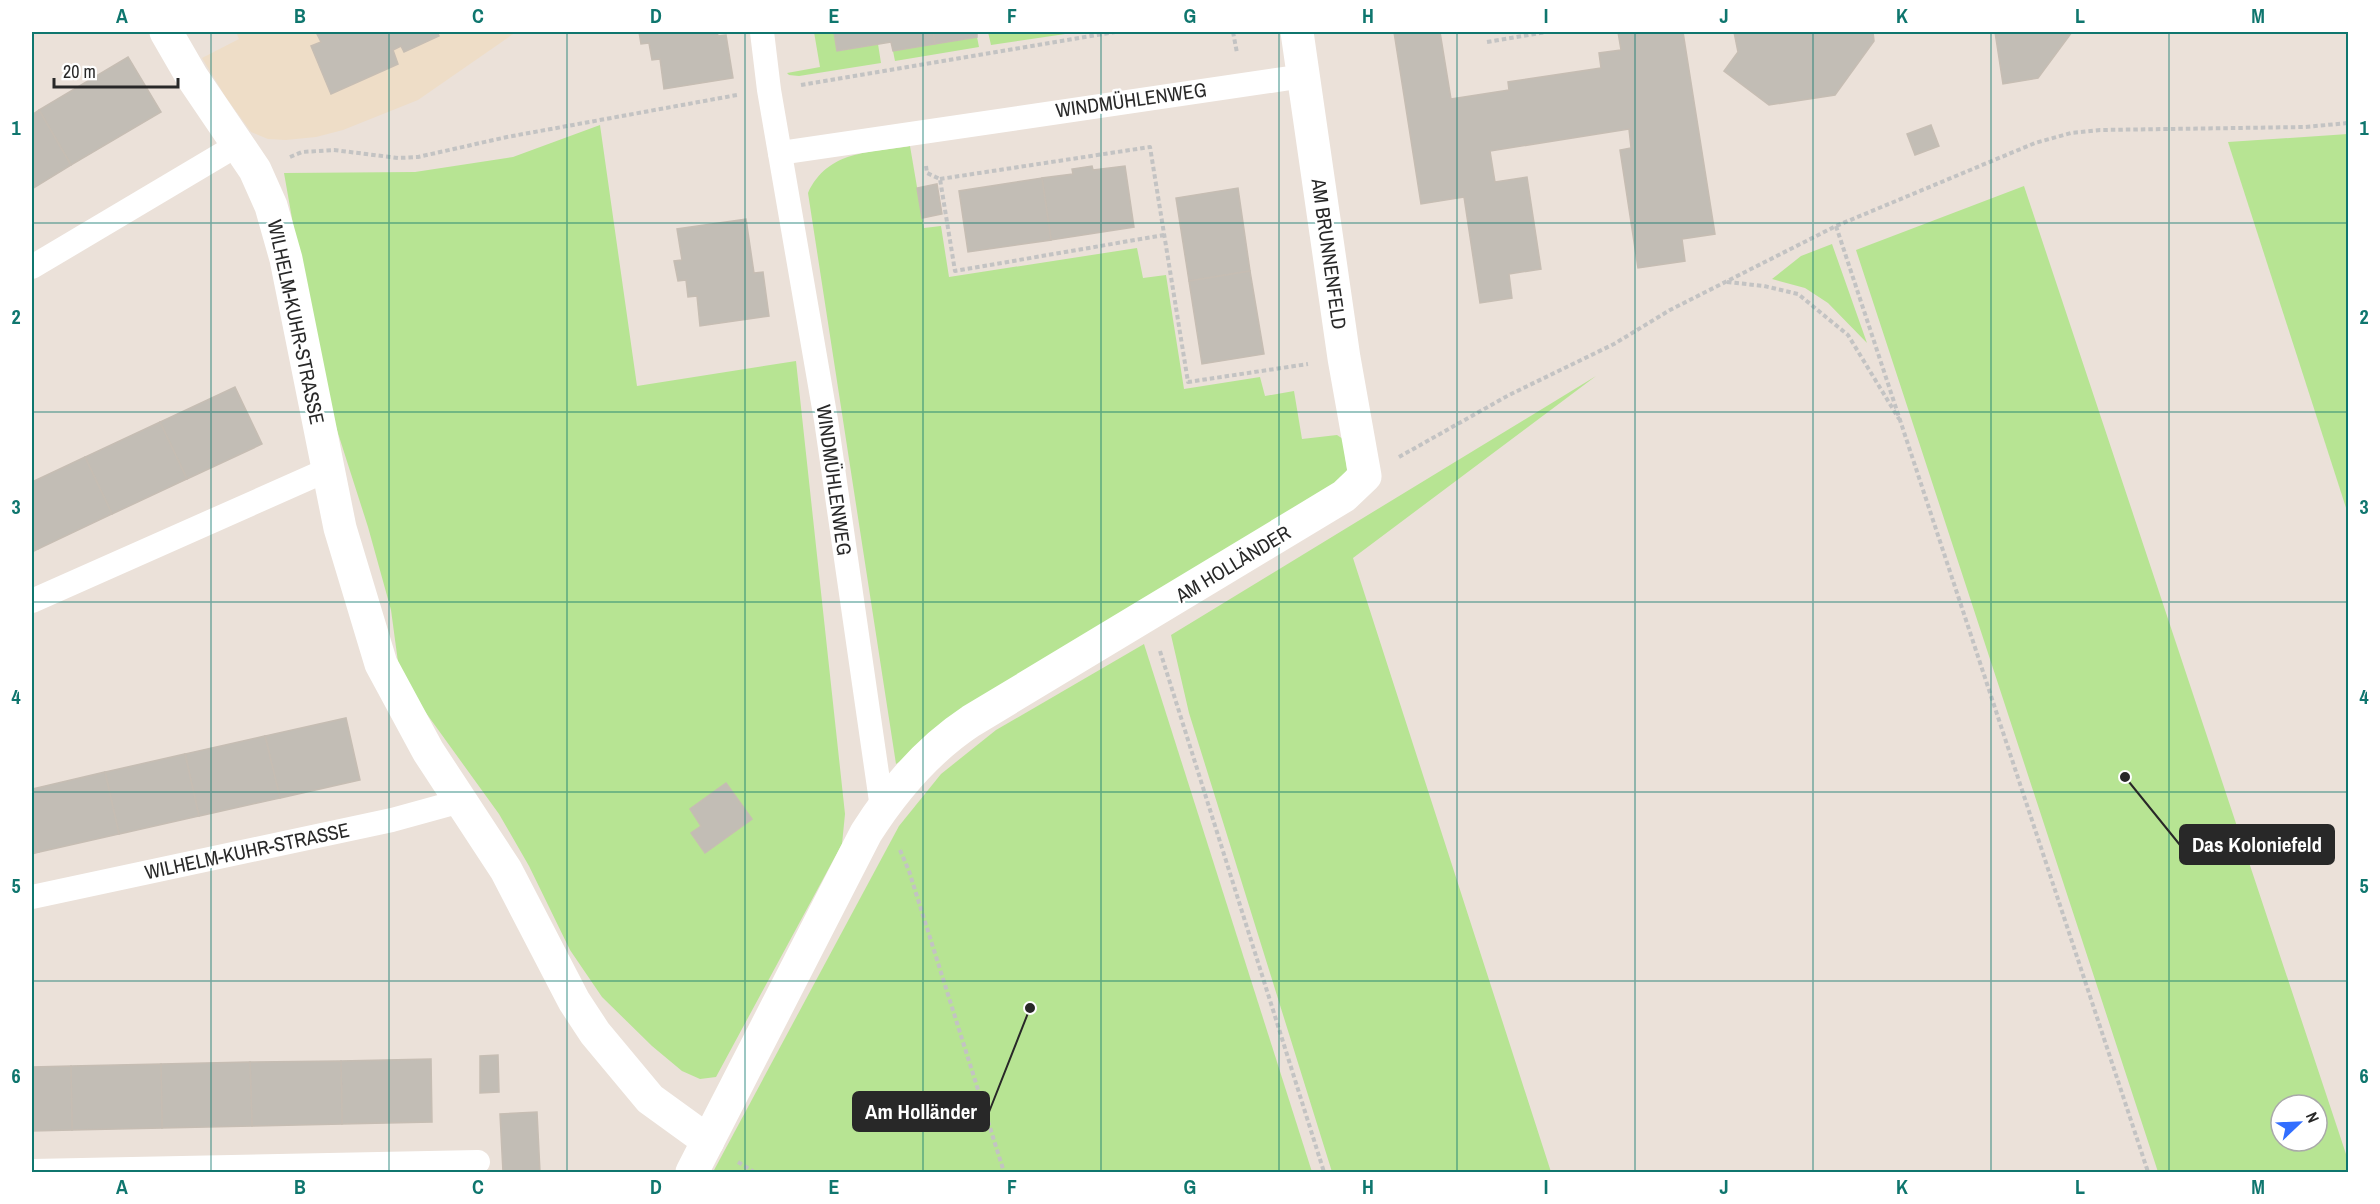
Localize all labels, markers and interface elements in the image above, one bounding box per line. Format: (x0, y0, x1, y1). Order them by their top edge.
text: A (116, 2, 128, 29)
text: B (294, 2, 306, 29)
text: C (472, 2, 484, 29)
text: D (650, 2, 662, 29)
text: E (829, 2, 840, 29)
text: F (1007, 2, 1017, 29)
text: G (1184, 2, 1196, 29)
text: H (1362, 2, 1374, 29)
text: I (1544, 2, 1548, 29)
text: J (1719, 2, 1729, 29)
text: K (1896, 2, 1908, 29)
text: L (2075, 2, 2085, 29)
text: M (2251, 2, 2265, 29)
scale bar (54, 51, 178, 89)
text: 20 m (63, 59, 96, 84)
street label: WINDMÜHLENWEG (1054, 76, 1208, 123)
text: 1 (11, 114, 21, 141)
text: 1 (2359, 114, 2369, 141)
street label: AM BRUNNENFELD (1305, 176, 1353, 331)
street label: WILHELM-KUHR-STRASSE (262, 217, 331, 427)
text: 2 (11, 303, 21, 330)
text: 2 (2359, 303, 2369, 330)
street label: WINDMÜHLENWEG (811, 403, 858, 557)
text: 3 (11, 493, 21, 520)
text: 3 (2359, 493, 2369, 520)
street label: AM HOLLÄNDER (1169, 519, 1295, 609)
text: 4 (11, 683, 21, 710)
text: 4 (2359, 683, 2369, 710)
street label: WILHELM-KUHR-STRASSE (142, 816, 352, 885)
callout: Das Koloniefeld (2180, 825, 2334, 864)
text: Das Koloniefeld (2192, 830, 2322, 859)
text: 5 (11, 872, 21, 899)
text: 5 (2359, 872, 2369, 899)
text: 6 (11, 1062, 21, 1089)
text: 6 (2359, 1062, 2369, 1089)
callout: Am Holländer (853, 1092, 989, 1131)
north arrow (2269, 1093, 2329, 1153)
text: Am Holländer (865, 1097, 977, 1126)
text: N (2301, 1108, 2325, 1126)
text: A (116, 1173, 128, 1200)
text: B (294, 1173, 306, 1200)
text: C (472, 1173, 484, 1200)
text: D (650, 1173, 662, 1200)
text: E (829, 1173, 840, 1200)
text: F (1007, 1173, 1017, 1200)
text: G (1184, 1173, 1196, 1200)
text: H (1362, 1173, 1374, 1200)
text: I (1544, 1173, 1548, 1200)
text: J (1719, 1173, 1729, 1200)
text: K (1896, 1173, 1908, 1200)
text: L (2075, 1173, 2085, 1200)
text: M (2251, 1173, 2265, 1200)

